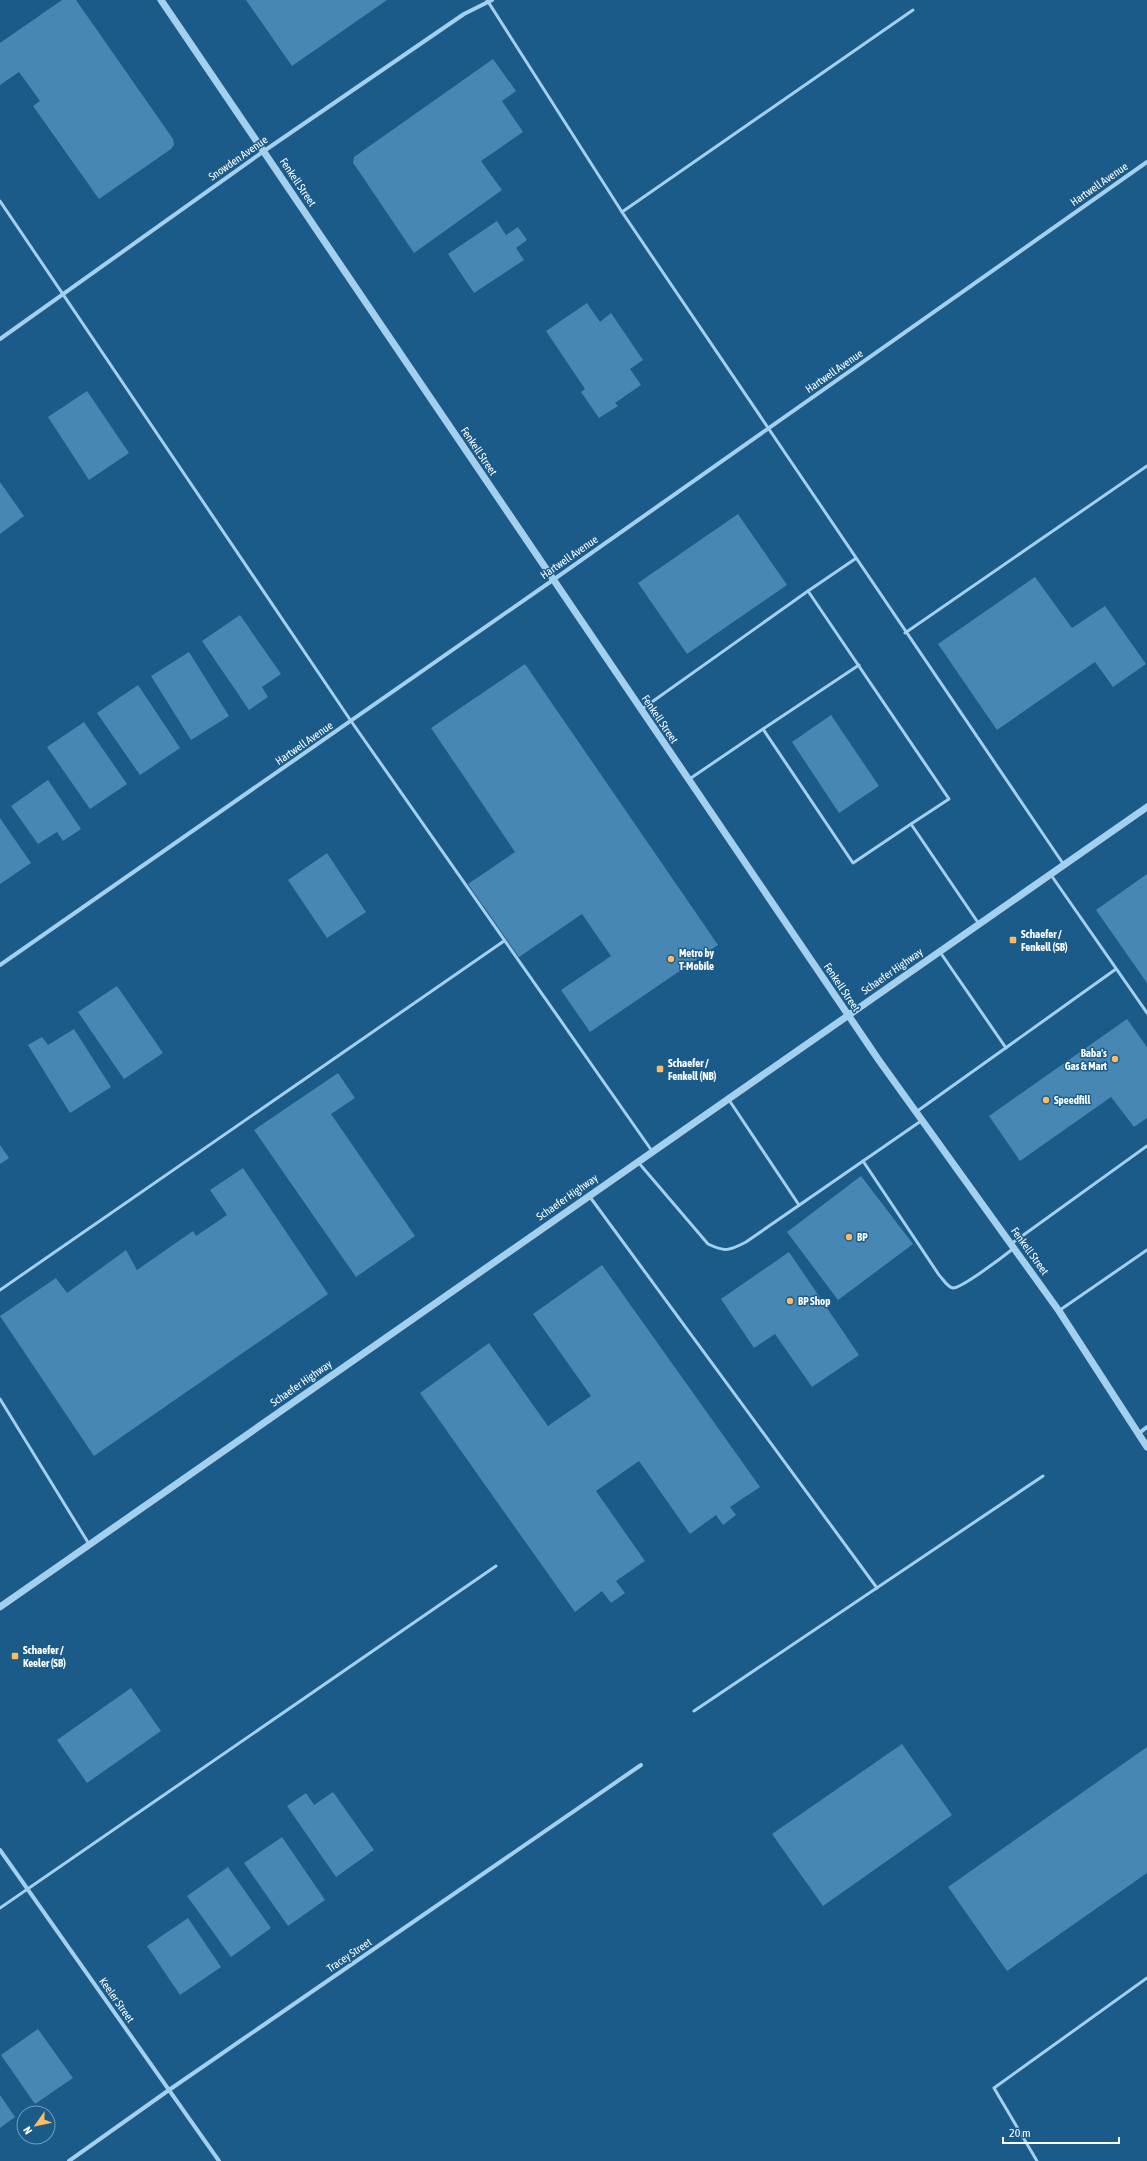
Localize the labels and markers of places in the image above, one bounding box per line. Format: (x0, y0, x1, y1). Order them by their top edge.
place label: Schaefer / Fenkell (SB) (1021, 928, 1068, 953)
marker: Schaefer / Fenkell (SB) (1008, 935, 1018, 945)
place label: Metro by T-Mobile (679, 947, 715, 972)
marker: Metro by T-Mobile (666, 954, 676, 964)
place label: Baba's Gas & Mart (1065, 1047, 1108, 1072)
marker: Baba's Gas & Mart (1110, 1054, 1120, 1064)
place label: Schaefer / Fenkell (NB) (668, 1057, 717, 1082)
marker: Schaefer / Fenkell (NB) (655, 1064, 665, 1074)
place label: Speedfill (1054, 1094, 1091, 1106)
marker: Speedfill (1041, 1095, 1051, 1105)
place label: BP (857, 1231, 868, 1243)
marker: BP (844, 1232, 854, 1242)
place label: BP Shop (798, 1295, 830, 1307)
marker: BP Shop (785, 1296, 795, 1306)
place label: Schaefer / Keeler (SB) (23, 1644, 66, 1669)
marker: Schaefer / Keeler (SB) (10, 1651, 20, 1661)

